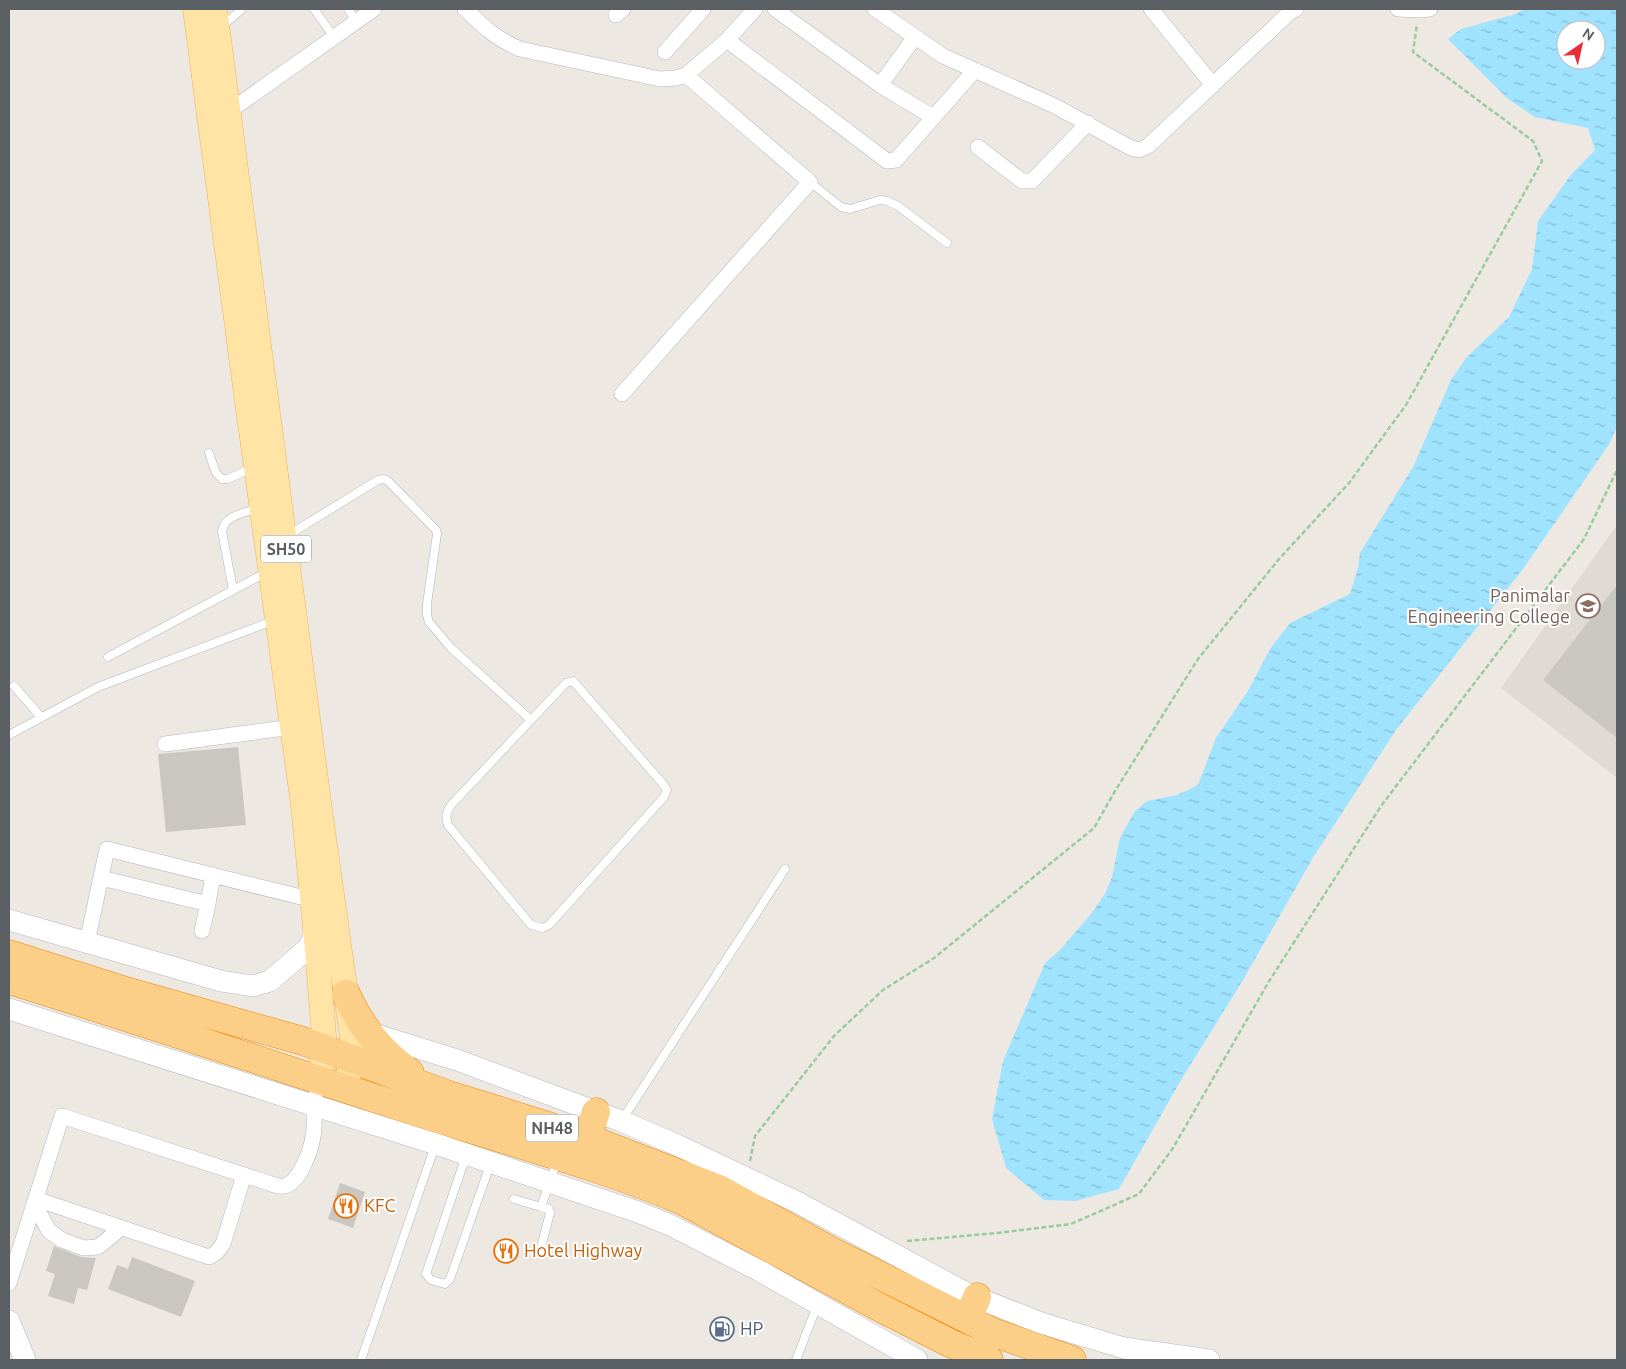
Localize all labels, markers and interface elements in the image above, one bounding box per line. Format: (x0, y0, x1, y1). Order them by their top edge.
north arrow (1556, 20, 1606, 70)
text: N (1579, 25, 1597, 44)
road number: SH50 (261, 536, 311, 562)
place label: Panimalar Engineering College (1408, 585, 1570, 626)
school or university icon: Panimalar Engineering College (1575, 593, 1601, 619)
road number: NH48 (526, 1114, 578, 1142)
restaurant icon: KFC (333, 1193, 359, 1219)
place label: KFC (364, 1195, 395, 1215)
restaurant icon: Hotel Highway (493, 1238, 519, 1264)
place label: Hotel Highway (524, 1240, 643, 1260)
fuel station icon: HP (709, 1316, 735, 1342)
place label: HP (740, 1318, 764, 1338)

